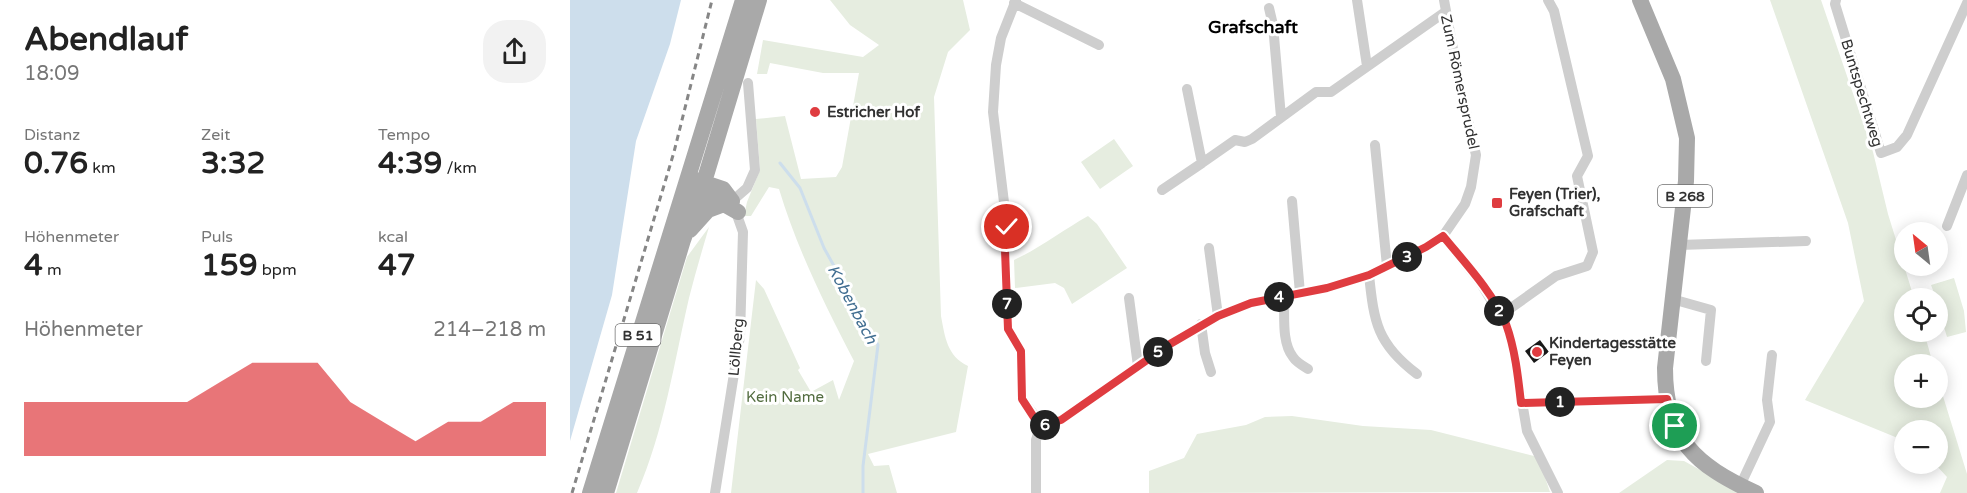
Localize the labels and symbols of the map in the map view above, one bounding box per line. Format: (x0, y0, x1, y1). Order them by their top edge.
street label: Zum Römersprudel (1437, 13, 1483, 151)
district label: Grafschaft (1208, 16, 1298, 38)
street label: Buntspechtweg (1837, 37, 1887, 149)
place label: Estricher Hof (827, 103, 920, 121)
marker: Estricher Hof (808, 105, 822, 119)
place label: Feyen (Trier), Grafschaft (1509, 185, 1600, 220)
road number: B 268 (1658, 185, 1712, 207)
marker: Feyen (Trier), Grafschaft (1490, 196, 1504, 210)
pin (981, 201, 1032, 252)
north arrow (1894, 222, 1948, 276)
pin: 3 (1392, 242, 1422, 272)
water label: Kobenbach (823, 261, 882, 349)
pin: 4 (1264, 282, 1294, 312)
pin: 7 (992, 289, 1022, 319)
pin: 2 (1484, 296, 1514, 326)
street label: Löllberg (724, 317, 748, 377)
road number: B 51 (616, 324, 660, 346)
place label: Kindertagesstätte Feyen (1549, 334, 1676, 370)
pin: 5 (1143, 337, 1173, 367)
marker: Kindertagesstätte Feyen (1530, 345, 1544, 359)
pin: 1 (1545, 387, 1575, 417)
park label: Kein Name (746, 388, 824, 406)
pin (1649, 400, 1700, 451)
pin: 6 (1030, 410, 1060, 440)

